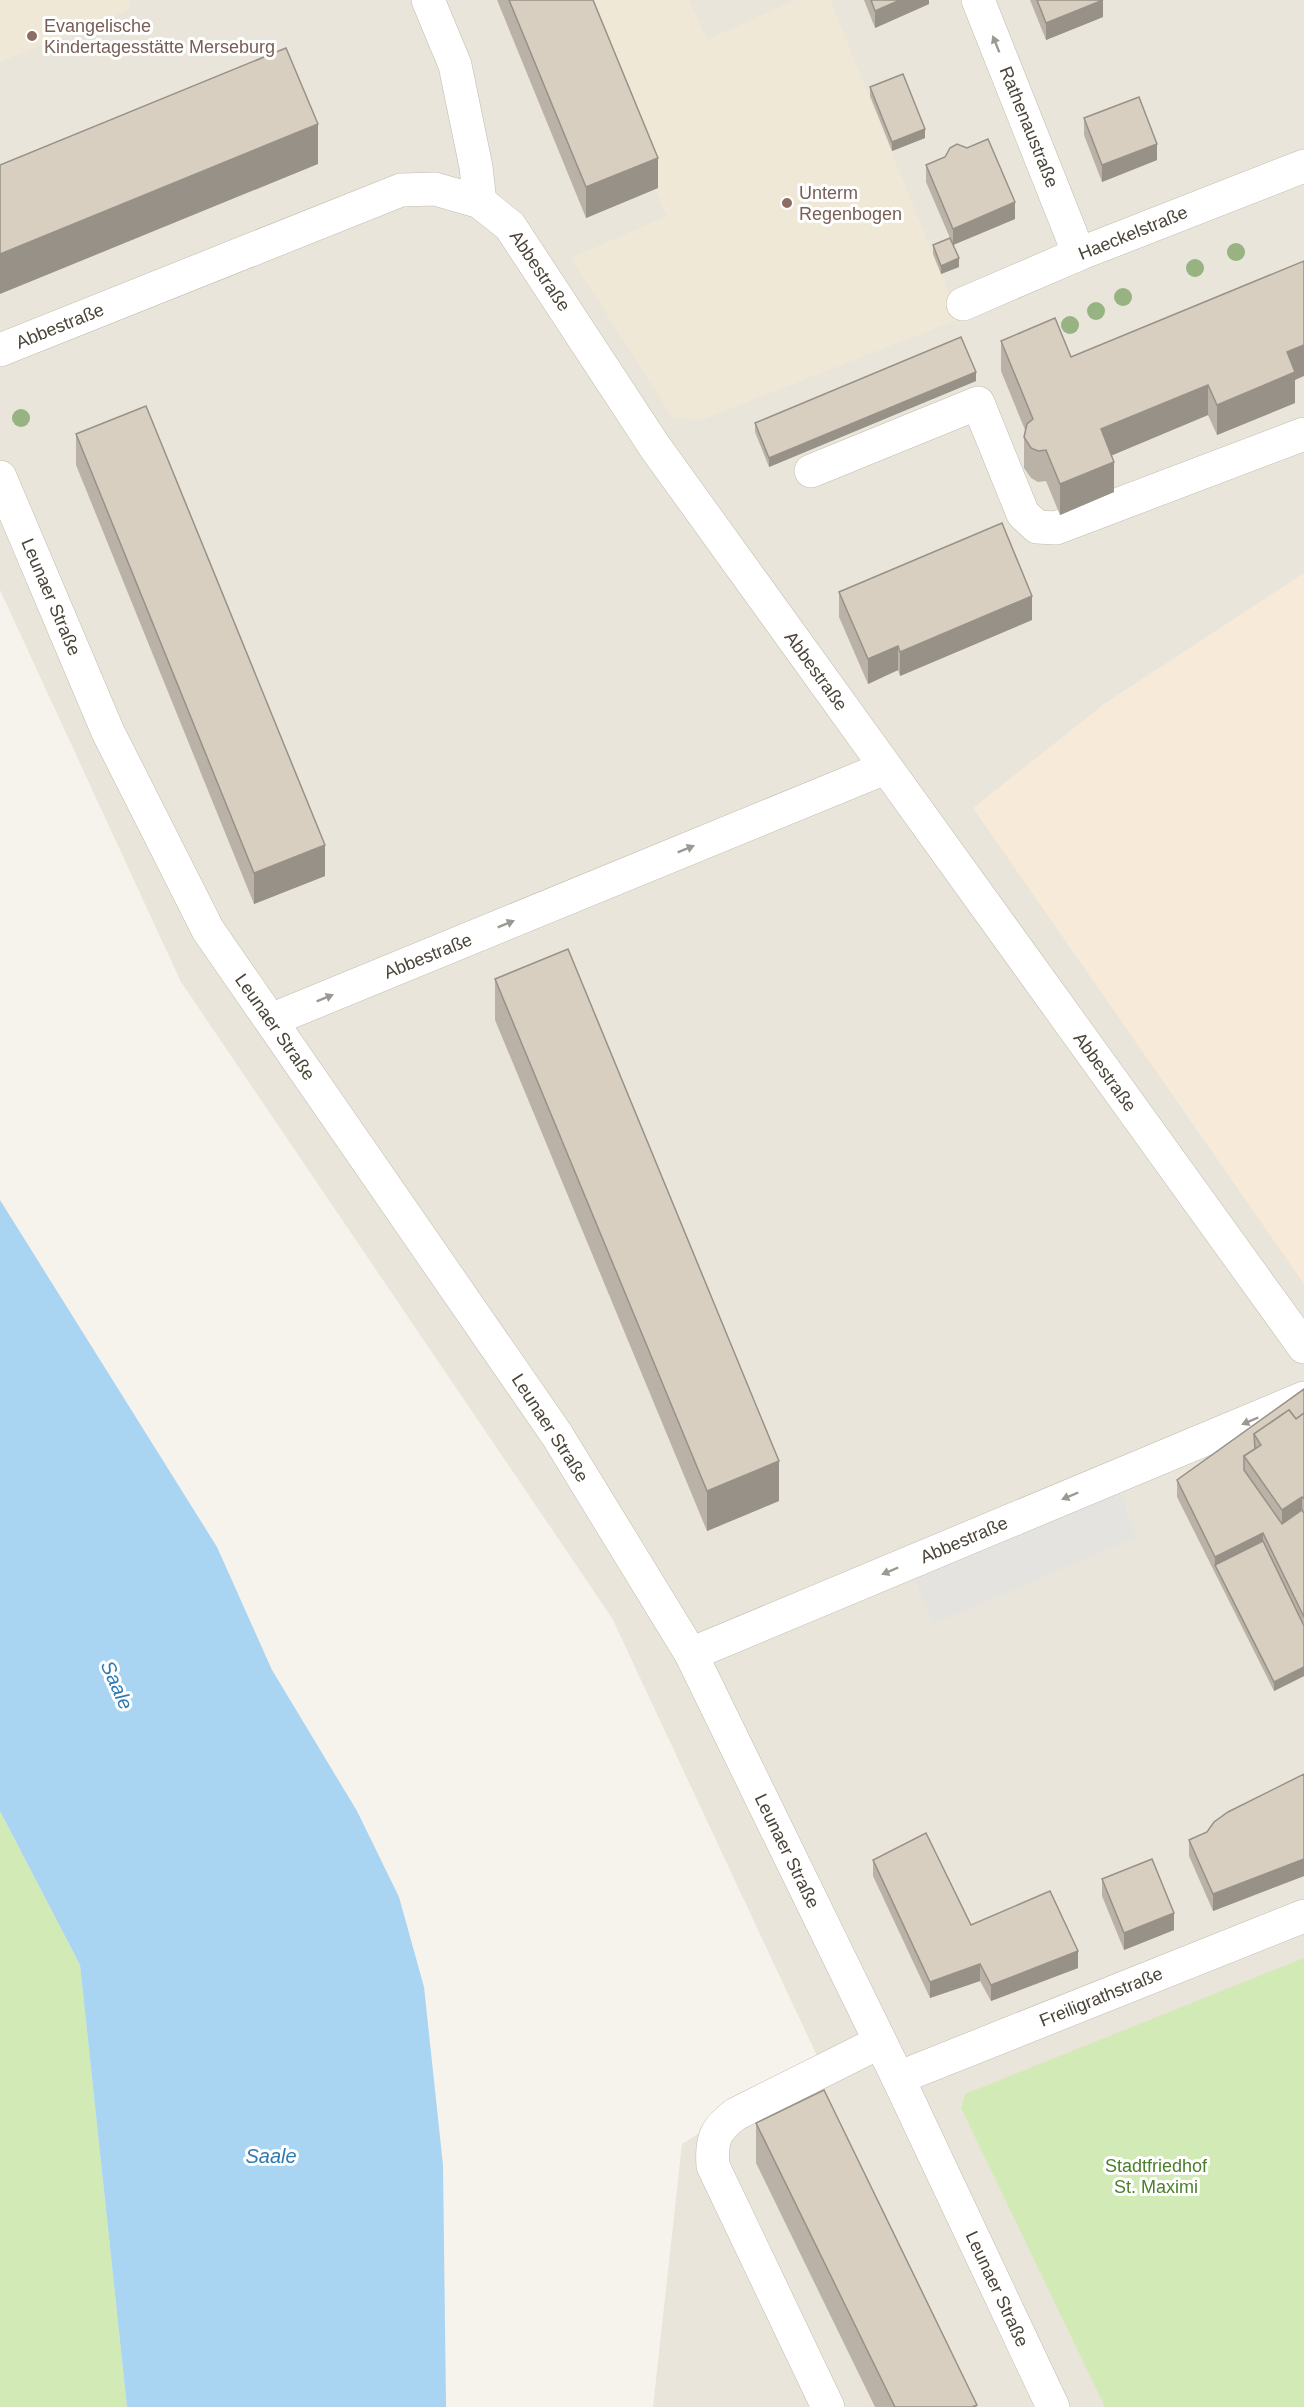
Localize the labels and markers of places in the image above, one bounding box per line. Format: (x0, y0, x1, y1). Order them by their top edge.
place label: Evangelische Kindertagesstätte Merseburg (44, 16, 275, 57)
marker: Evangelische Kindertagesstätte Merseburg (25, 29, 39, 43)
place label: Unterm Regenbogen (799, 183, 902, 224)
marker: Unterm Regenbogen (780, 196, 794, 210)

